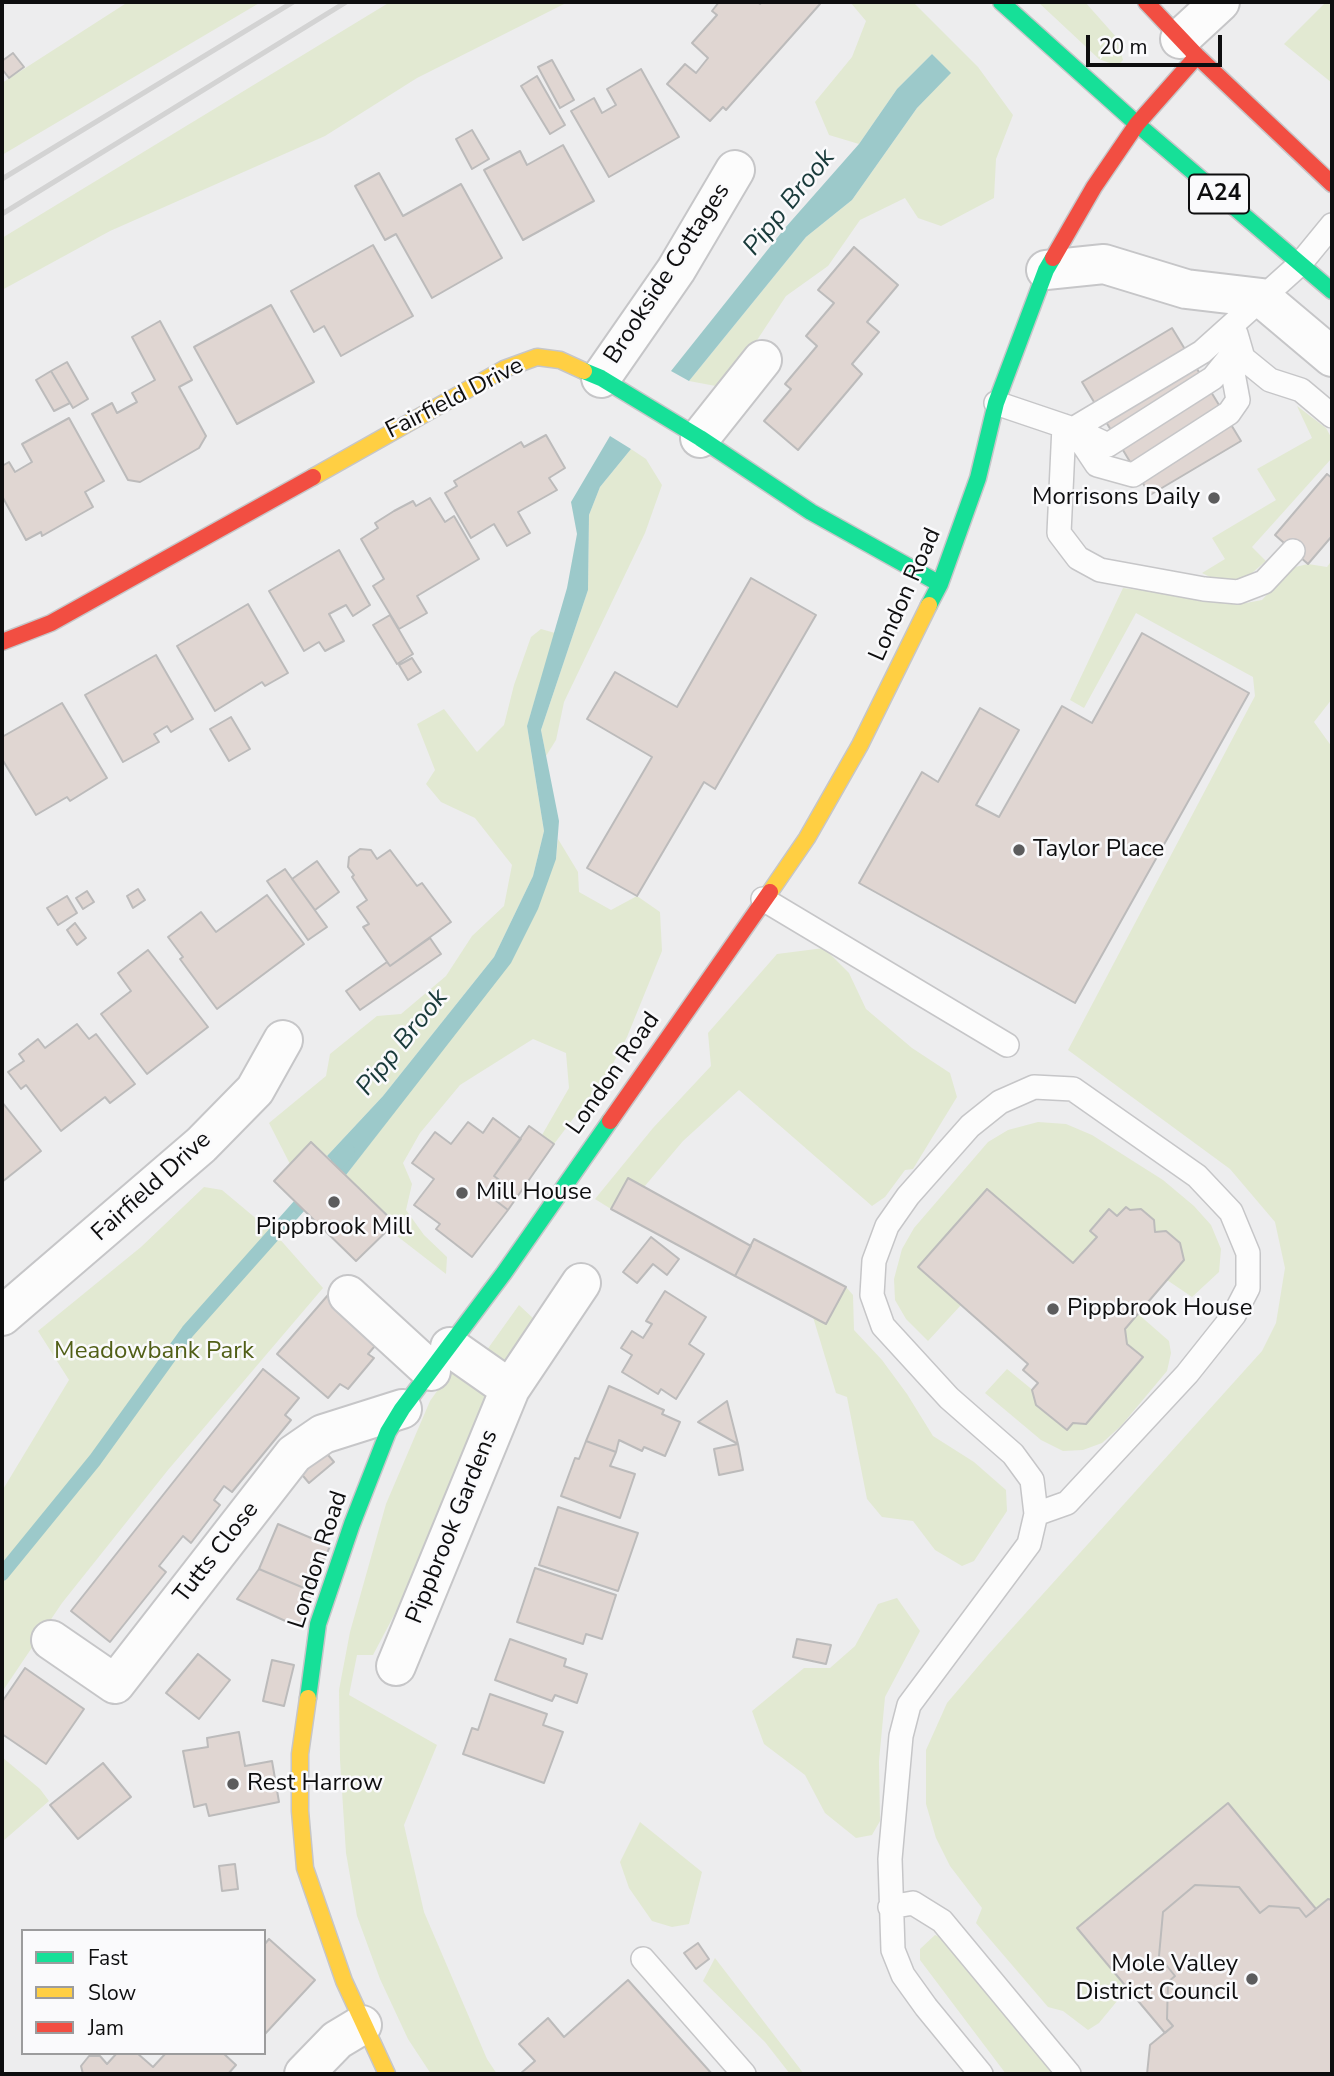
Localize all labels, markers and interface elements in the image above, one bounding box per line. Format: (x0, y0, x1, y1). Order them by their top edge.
scale bar (1089, 21, 1226, 65)
text: 20 m (1099, 33, 1148, 61)
water label: Pipp Brook (738, 143, 842, 263)
road number: A24 (1189, 174, 1249, 214)
street label: Brookside Cottages (599, 178, 737, 370)
street label: Fairfield Drive (381, 352, 529, 446)
place label: Morrisons Daily (1032, 484, 1200, 512)
marker: Morrisons Daily (1206, 490, 1222, 506)
street label: London Road (864, 524, 948, 666)
place label: Taylor Place (1033, 836, 1164, 864)
marker: Taylor Place (1011, 842, 1027, 858)
water label: Pipp Brook (351, 983, 455, 1103)
street label: London Road (561, 1007, 667, 1141)
street label: Fairfield Drive (86, 1126, 218, 1248)
place label: Mill House (476, 1179, 592, 1207)
marker: Mill House (454, 1185, 470, 1201)
marker: Pippbrook Mill (326, 1194, 342, 1210)
place label: Pippbrook Mill (256, 1214, 412, 1242)
place label: Pippbrook House (1067, 1295, 1252, 1323)
marker: Pippbrook House (1045, 1301, 1061, 1317)
park label: Meadowbank Park (54, 1338, 254, 1366)
street label: Pippbrook Gardens (401, 1426, 505, 1628)
street label: London Road (283, 1488, 355, 1632)
street label: Tutts Close (168, 1496, 266, 1610)
place label: Rest Harrow (247, 1770, 383, 1798)
marker: Rest Harrow (225, 1776, 241, 1792)
legend (21, 1929, 266, 2055)
text: Fast (88, 1944, 128, 1972)
place label: Mole Valley District Council (1075, 1951, 1238, 2007)
marker: Mole Valley District Council (1244, 1971, 1260, 1987)
text: Slow (88, 1979, 136, 2007)
text: Jam (88, 2014, 124, 2042)

